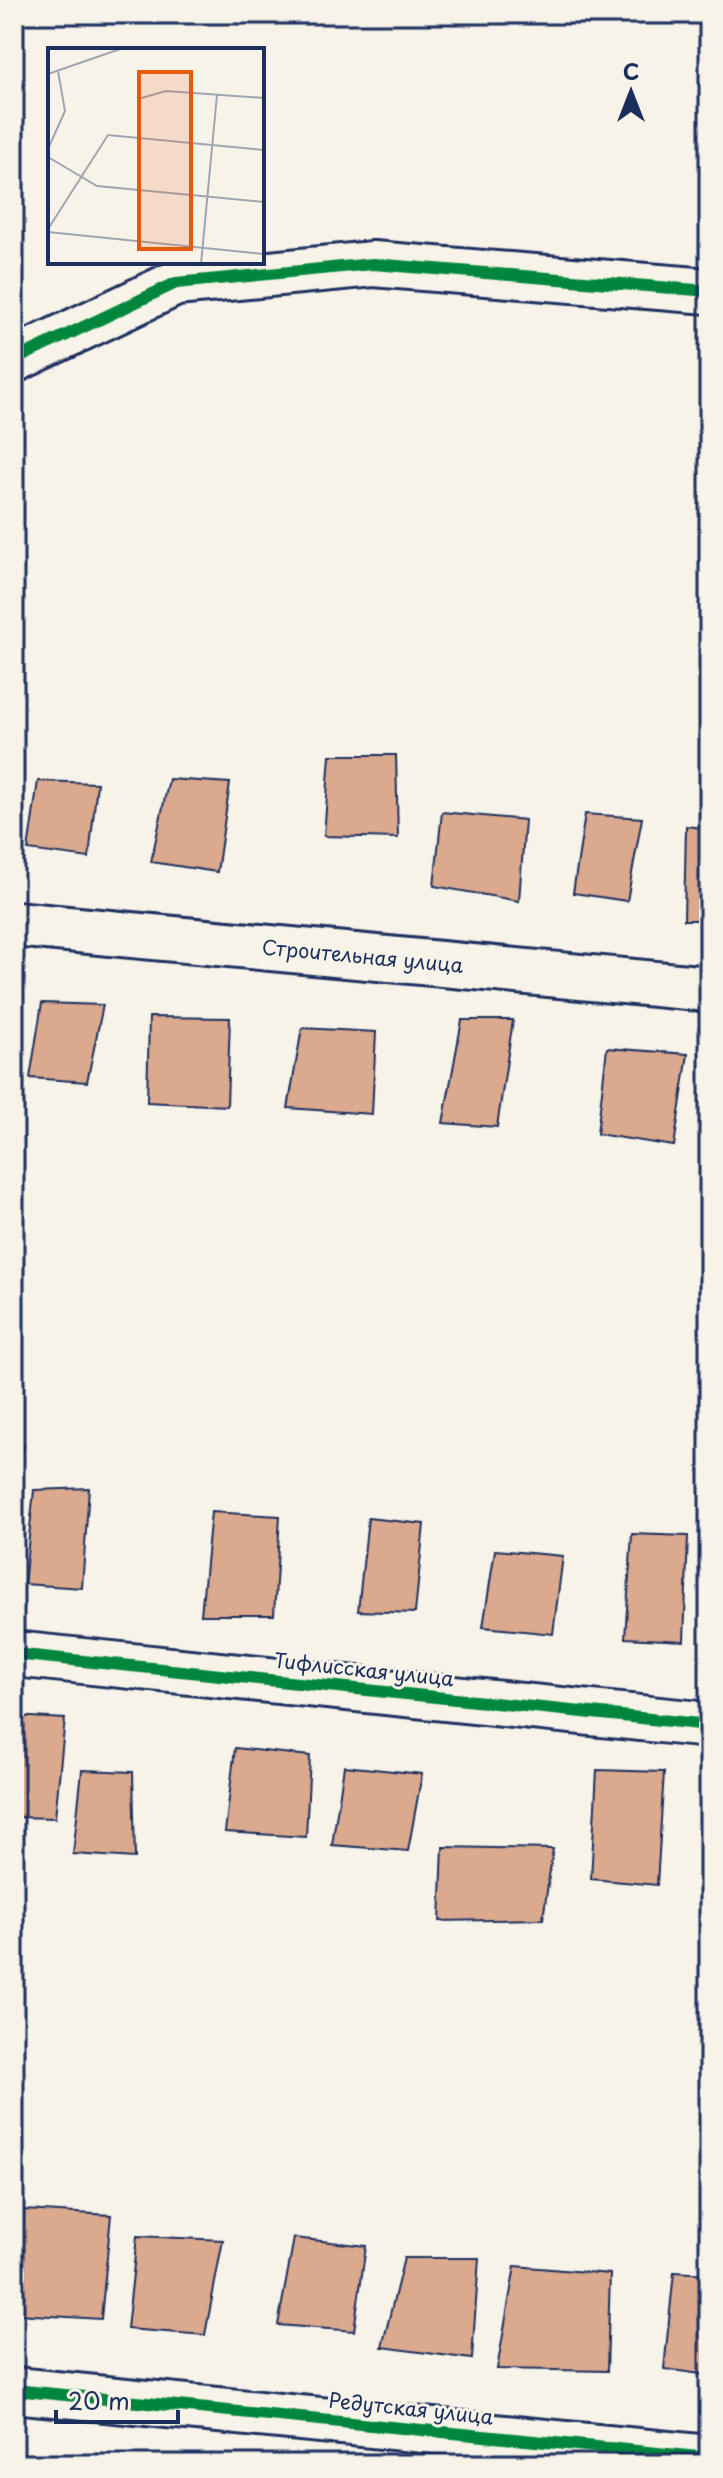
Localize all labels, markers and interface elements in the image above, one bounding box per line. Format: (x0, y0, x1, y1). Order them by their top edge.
inset map (48, 48, 264, 264)
north arrow (591, 52, 671, 132)
text: С (623, 54, 639, 87)
street label: Строительная улица (261, 931, 465, 980)
street label: Тифлисская улица (273, 1645, 456, 1693)
scale bar (56, 2374, 178, 2424)
text: 20 m (68, 2382, 130, 2418)
street label: Редутская улица (327, 2384, 495, 2432)

